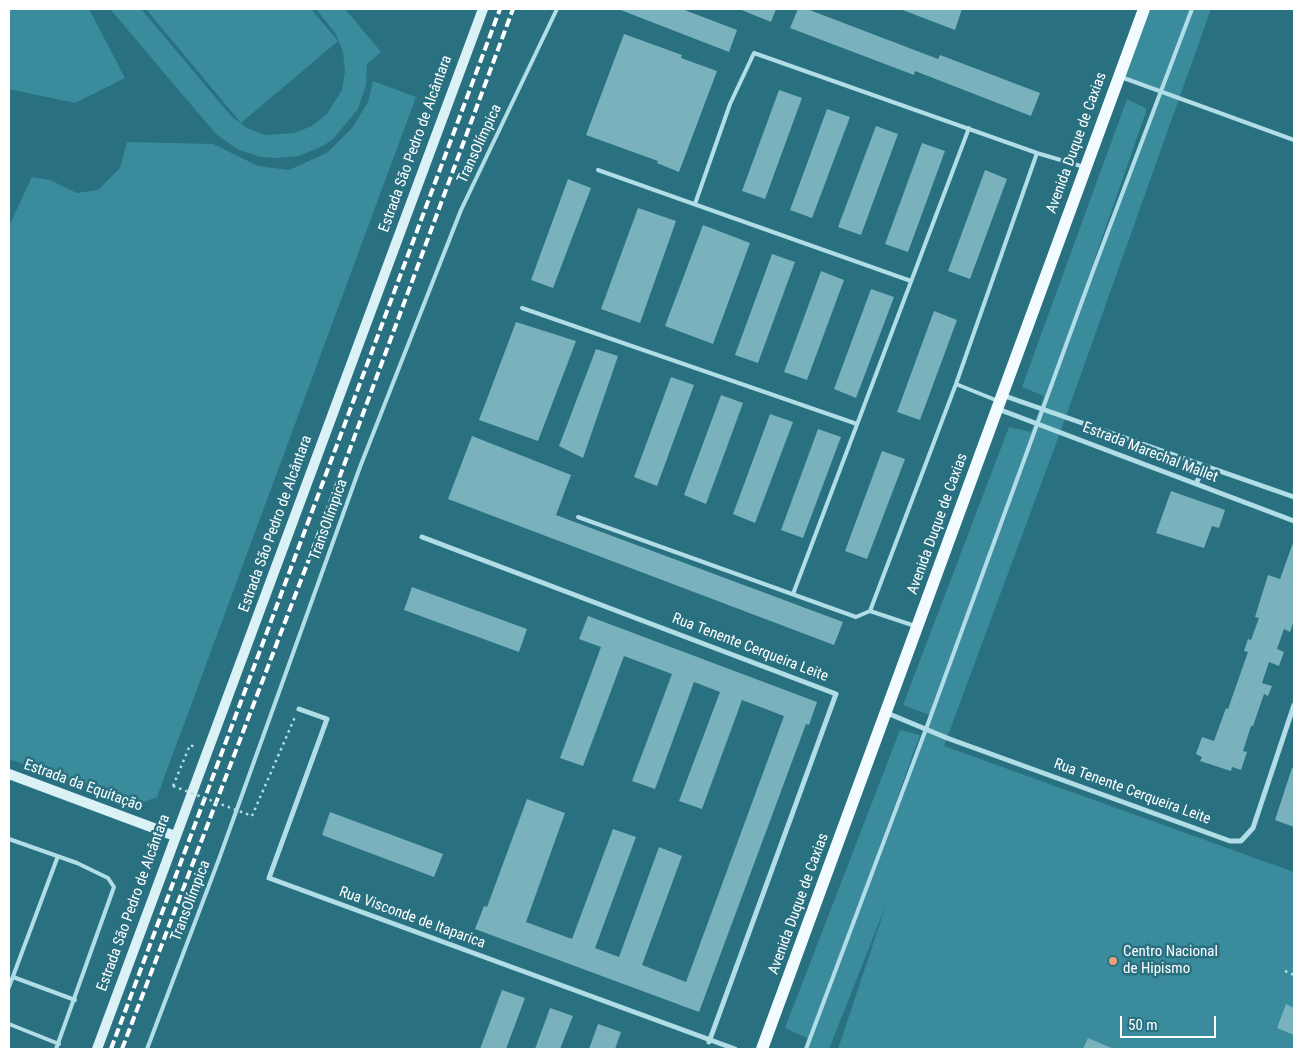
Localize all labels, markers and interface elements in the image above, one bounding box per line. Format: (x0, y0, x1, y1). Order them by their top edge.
street label: Estrada São Pedro de Alcântara (376, 53, 456, 235)
street label: Avenida Duque de Caxias (1043, 70, 1111, 216)
street label: TransOlímpica (454, 102, 506, 186)
street label: Estrada Marechal Mallet (1080, 419, 1220, 487)
street label: Estrada São Pedro de Alcântara (236, 433, 316, 615)
street label: Avenida Duque de Caxias (904, 451, 972, 597)
street label: TransOlímpica (306, 477, 352, 563)
street label: Rua Tenente Cerqueira Leite (669, 610, 831, 686)
street label: Rua Tenente Cerqueira Leite (1051, 755, 1213, 829)
street label: Estrada da Equitação (21, 756, 145, 816)
street label: Estrada São Pedro de Alcântara (94, 812, 174, 994)
street label: Avenida Duque de Caxias (765, 831, 833, 977)
street label: TransOlímpica (167, 858, 215, 944)
street label: Rua Visconde de Itaparica (336, 883, 488, 953)
place label: Centro Nacional de Hipismo (1123, 943, 1218, 978)
marker: Centro Nacional de Hipismo (1107, 955, 1119, 967)
scale bar (1123, 1006, 1219, 1038)
text: 50 m (1128, 1016, 1158, 1034)

